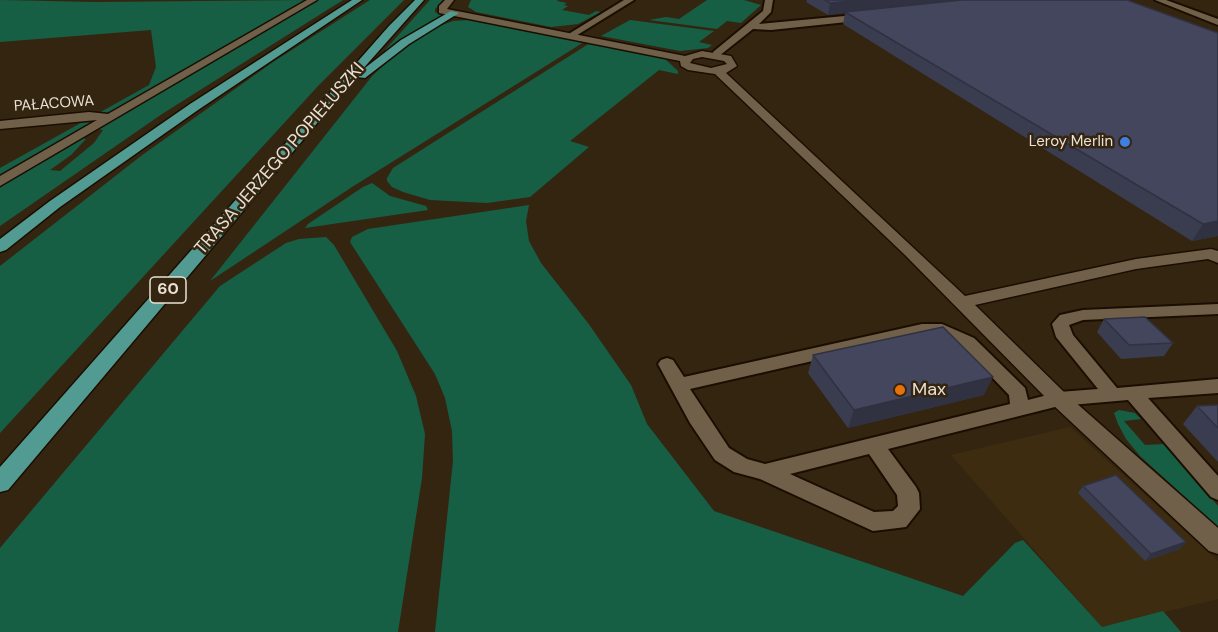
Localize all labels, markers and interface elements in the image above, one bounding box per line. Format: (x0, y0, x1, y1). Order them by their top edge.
street label: TRASA JERZEGO POPIEŁUSZKI (191, 59, 369, 259)
street label: PAŁACOWA (13, 92, 95, 116)
place label: Leroy Merlin (1029, 133, 1113, 151)
marker: Leroy Merlin (1118, 135, 1132, 149)
road number: 60 (150, 277, 186, 303)
place label: Max (912, 379, 946, 401)
marker: Max (893, 383, 907, 397)

